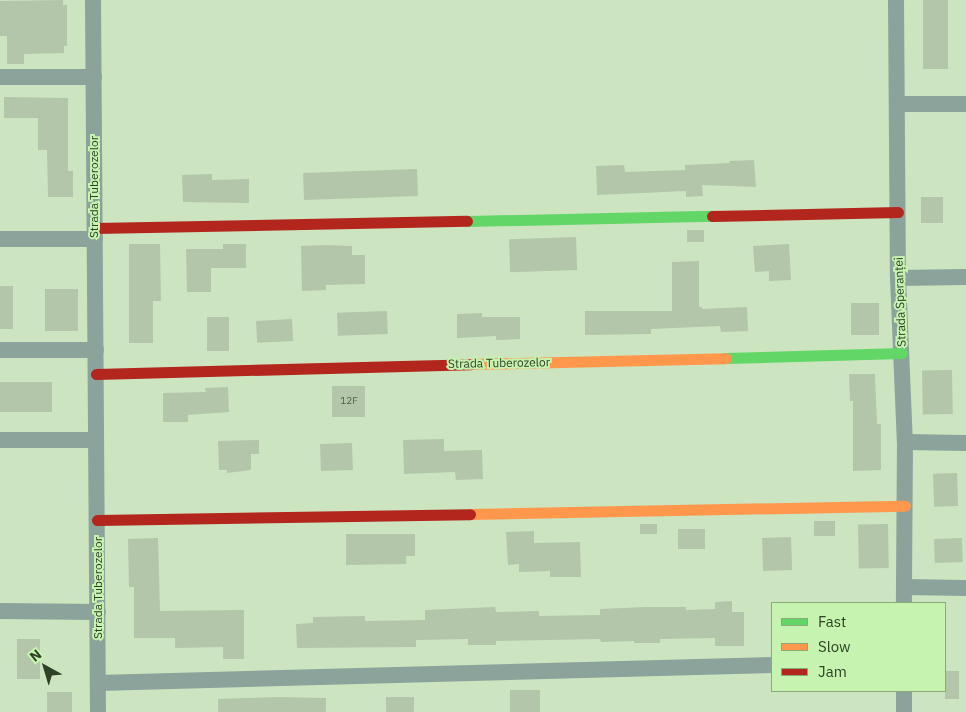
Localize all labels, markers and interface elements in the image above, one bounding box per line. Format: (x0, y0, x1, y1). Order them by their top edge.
street label: Strada Tuberozelor (87, 136, 101, 238)
street label: Strada Speranței (891, 257, 909, 347)
street label: Strada Tuberozelor (448, 355, 550, 371)
house number: 12F (340, 395, 358, 407)
street label: Strada Tuberozelor (91, 537, 105, 639)
legend (771, 602, 946, 692)
text: Fast (818, 612, 846, 631)
text: Slow (818, 637, 851, 656)
north arrow (20, 642, 70, 692)
text: N (26, 645, 45, 666)
text: Jam (818, 662, 847, 681)

